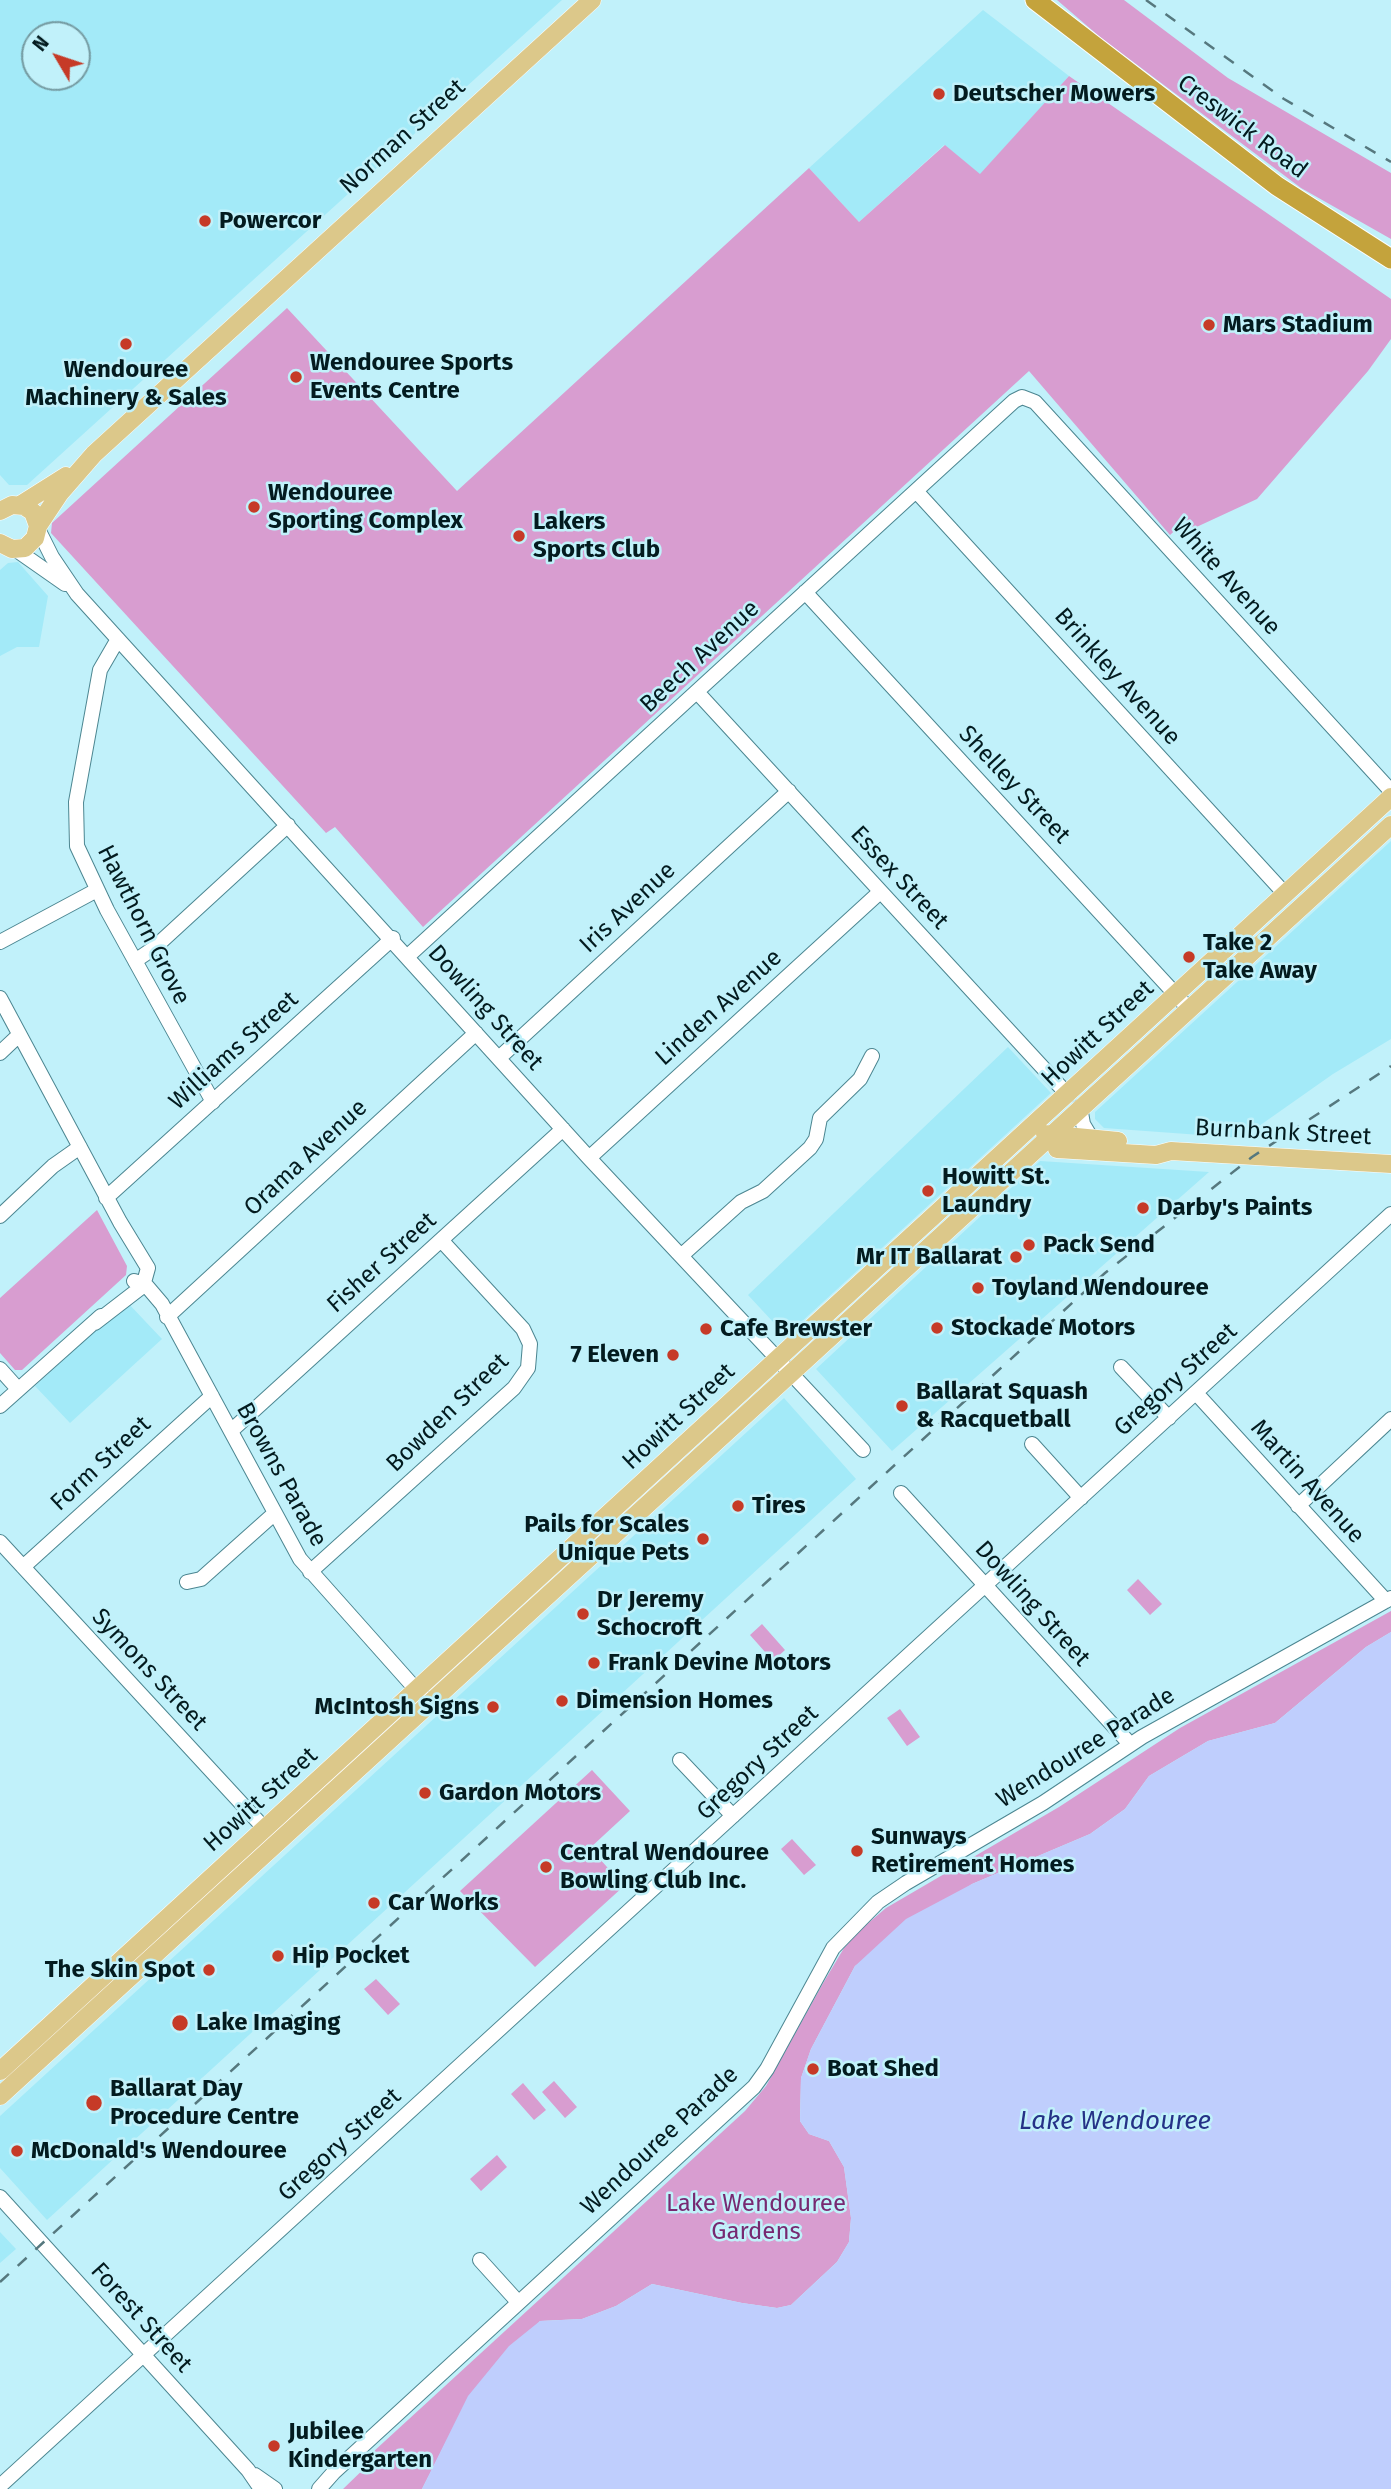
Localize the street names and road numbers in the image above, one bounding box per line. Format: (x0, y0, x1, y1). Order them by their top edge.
street label: Creswick Road (1171, 69, 1313, 185)
street label: Norman Street (334, 73, 472, 201)
street label: White Avenue (1166, 512, 1286, 642)
street label: Beech Avenue (634, 595, 766, 719)
street label: Brinkley Avenue (1048, 602, 1186, 752)
street label: Shelley Street (952, 720, 1076, 850)
street label: Essex Street (844, 820, 954, 936)
street label: Hawthorn Grove (90, 840, 196, 1010)
street label: Iris Avenue (574, 856, 682, 960)
street label: Dowling Street (421, 939, 549, 1077)
street label: Linden Avenue (650, 944, 788, 1072)
street label: Howitt Street (1036, 975, 1160, 1093)
street label: Williams Street (164, 986, 304, 1116)
street label: Orama Avenue (239, 1094, 373, 1222)
street label: Burnbank Street (1194, 1114, 1372, 1152)
street label: Fisher Street (322, 1207, 442, 1319)
street label: Gregory Street (1109, 1317, 1243, 1443)
street label: Bowden Street (381, 1347, 515, 1479)
street label: Howitt Street (617, 1358, 741, 1476)
street label: Browns Parade (229, 1398, 333, 1552)
street label: Form Street (45, 1410, 157, 1518)
street label: Martin Avenue (1244, 1414, 1370, 1550)
street label: Dowling Street (968, 1535, 1096, 1673)
street label: Symons Street (85, 1603, 213, 1737)
street label: Wendouree Parade (992, 1682, 1180, 1814)
street label: Gregory Street (691, 1699, 825, 1827)
street label: Howitt Street (198, 1741, 324, 1859)
street label: Wendouree Parade (575, 2061, 745, 2221)
street label: Gregory Street (273, 2082, 407, 2208)
street label: Forest Street (84, 2257, 198, 2379)

